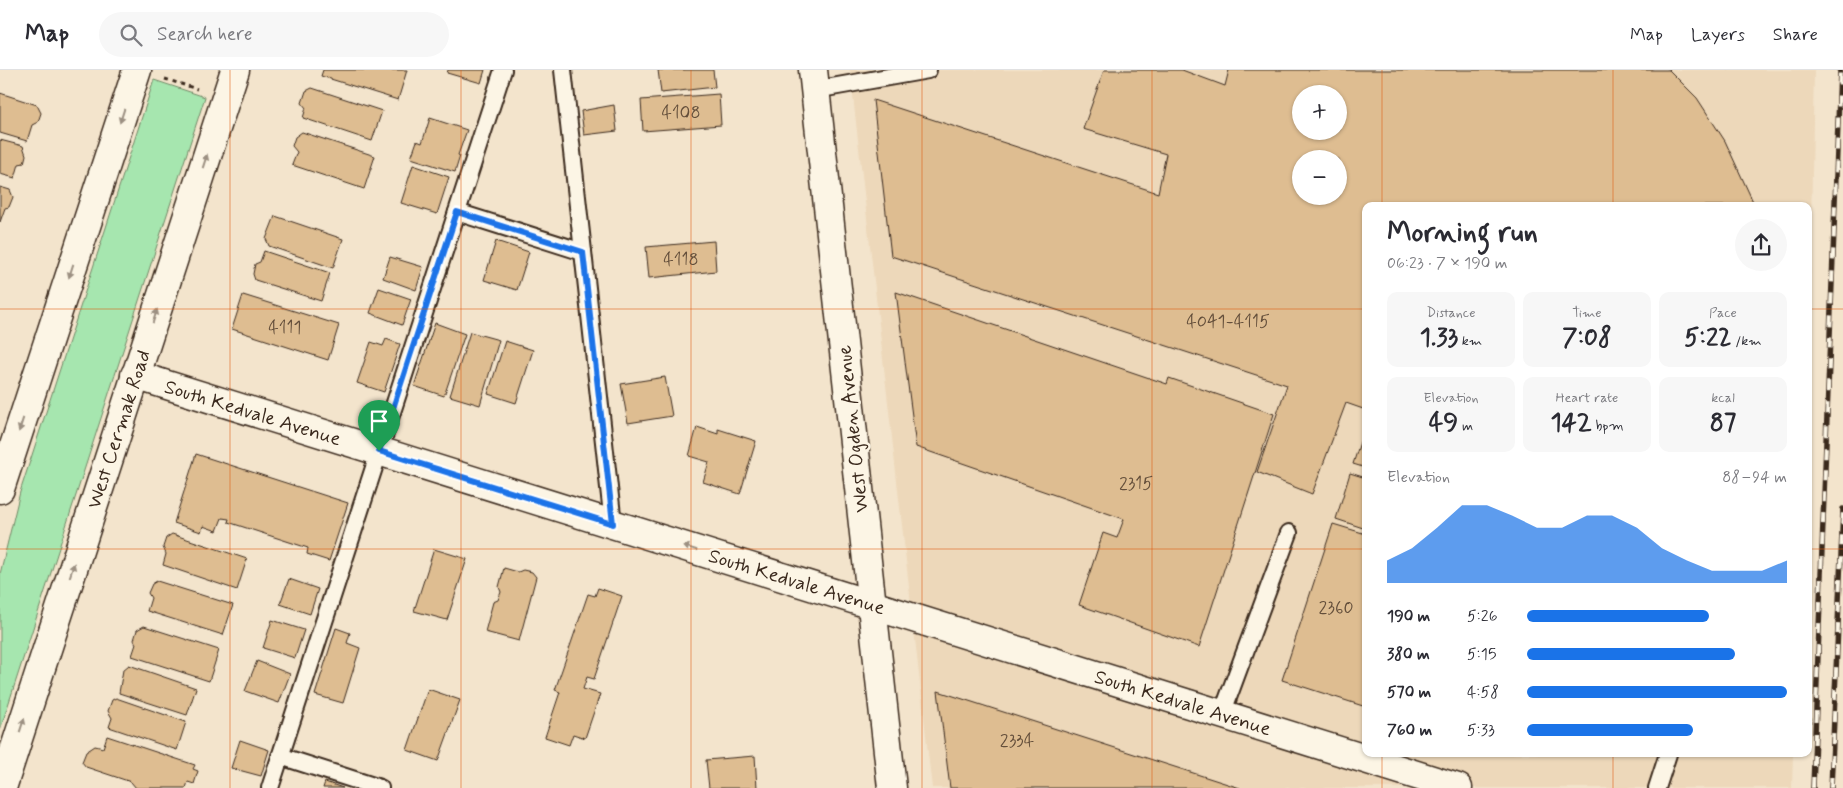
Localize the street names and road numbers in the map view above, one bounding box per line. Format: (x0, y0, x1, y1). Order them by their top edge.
street label: West Ogden Avenue (831, 344, 876, 514)
street label: West Cermak Road (81, 347, 158, 512)
street label: South Kedvale Avenue (161, 374, 344, 453)
street label: South Kedvale Avenue (705, 543, 888, 622)
street label: South Kedvale Avenue (1091, 664, 1274, 743)

